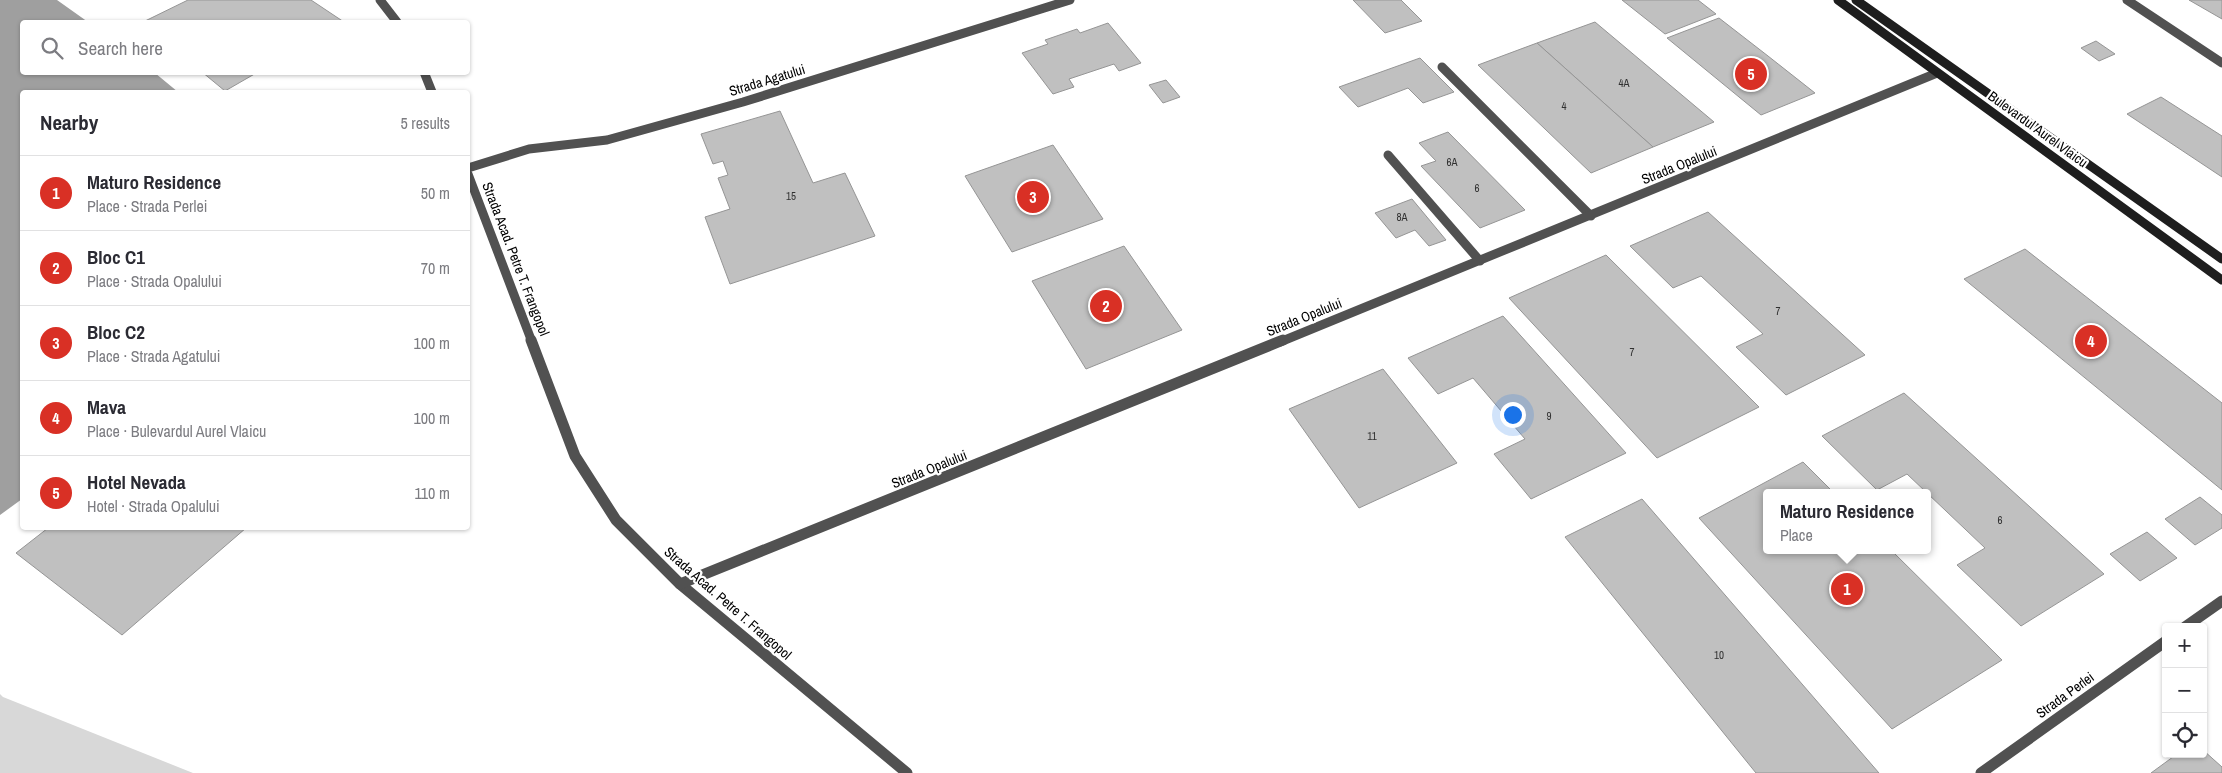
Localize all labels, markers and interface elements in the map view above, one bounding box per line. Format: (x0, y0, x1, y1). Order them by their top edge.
search box (20, 20, 470, 75)
icon: search (38, 34, 66, 62)
text: Search here (78, 35, 163, 61)
pin: 5 (1735, 55, 1767, 93)
street label: Strada Agatului (727, 60, 807, 100)
house number: 4A (1618, 76, 1630, 90)
street label: Bulevardul Aurel Vlaicu (1985, 87, 2091, 171)
house number: 4 (1561, 99, 1567, 113)
text: Nearby (40, 108, 98, 137)
text: 5 results (400, 112, 450, 134)
street label: Strada Opalului (1639, 142, 1719, 188)
house number: 6A (1446, 155, 1458, 169)
text: Maturo Residence (87, 169, 221, 195)
pin: 3 (1017, 178, 1049, 216)
street label: Strada Acad. Petre T. Frangopol (478, 180, 554, 338)
house number: 6 (1474, 181, 1480, 195)
text: 1 (52, 182, 60, 204)
text: 50 m (421, 182, 450, 204)
house number: 15 (786, 189, 796, 203)
text: Place · Strada Perlei (87, 195, 207, 217)
house number: 8A (1396, 210, 1408, 224)
text: Bloc C1 (87, 244, 145, 270)
text: 2 (52, 257, 60, 279)
text: 70 m (421, 257, 450, 279)
text: Place · Strada Opalului (87, 270, 222, 292)
pin: 2 (1090, 287, 1122, 325)
street label: Strada Opalului (1264, 294, 1344, 340)
house number: 7 (1775, 304, 1781, 318)
text: Bloc C2 (87, 319, 145, 345)
pin: 4 (2075, 322, 2107, 360)
text: 3 (52, 332, 60, 354)
text: 100 m (414, 332, 450, 354)
text: Place · Strada Agatului (87, 345, 221, 367)
house number: 7 (1629, 345, 1635, 359)
text: Mava (87, 394, 126, 420)
your location (1500, 402, 1526, 428)
text: 4 (52, 407, 60, 429)
text: 100 m (414, 407, 450, 429)
house number: 9 (1546, 409, 1552, 423)
text: Place · Bulevardul Aurel Vlaicu (87, 420, 266, 442)
house number: 11 (1367, 429, 1377, 443)
street label: Strada Opalului (889, 446, 969, 492)
text: Hotel Nevada (87, 469, 186, 495)
text: 5 (52, 482, 60, 504)
text: 110 m (414, 482, 450, 504)
popup (1763, 489, 1931, 554)
text: Hotel · Strada Opalului (87, 495, 220, 517)
text: Maturo Residence (1780, 498, 1914, 524)
house number: 6 (1997, 513, 2003, 527)
text: Place (1780, 524, 1813, 546)
street label: Strada Acad. Petre T. Frangopol (661, 543, 795, 663)
pin: 1 (1831, 570, 1863, 608)
map controls (2162, 623, 2207, 758)
button: + (2162, 623, 2207, 668)
house number: 10 (1714, 648, 1724, 662)
street label: Strada Perlei (2033, 668, 2097, 722)
button: − (2162, 668, 2207, 713)
button: locate (2162, 713, 2207, 758)

